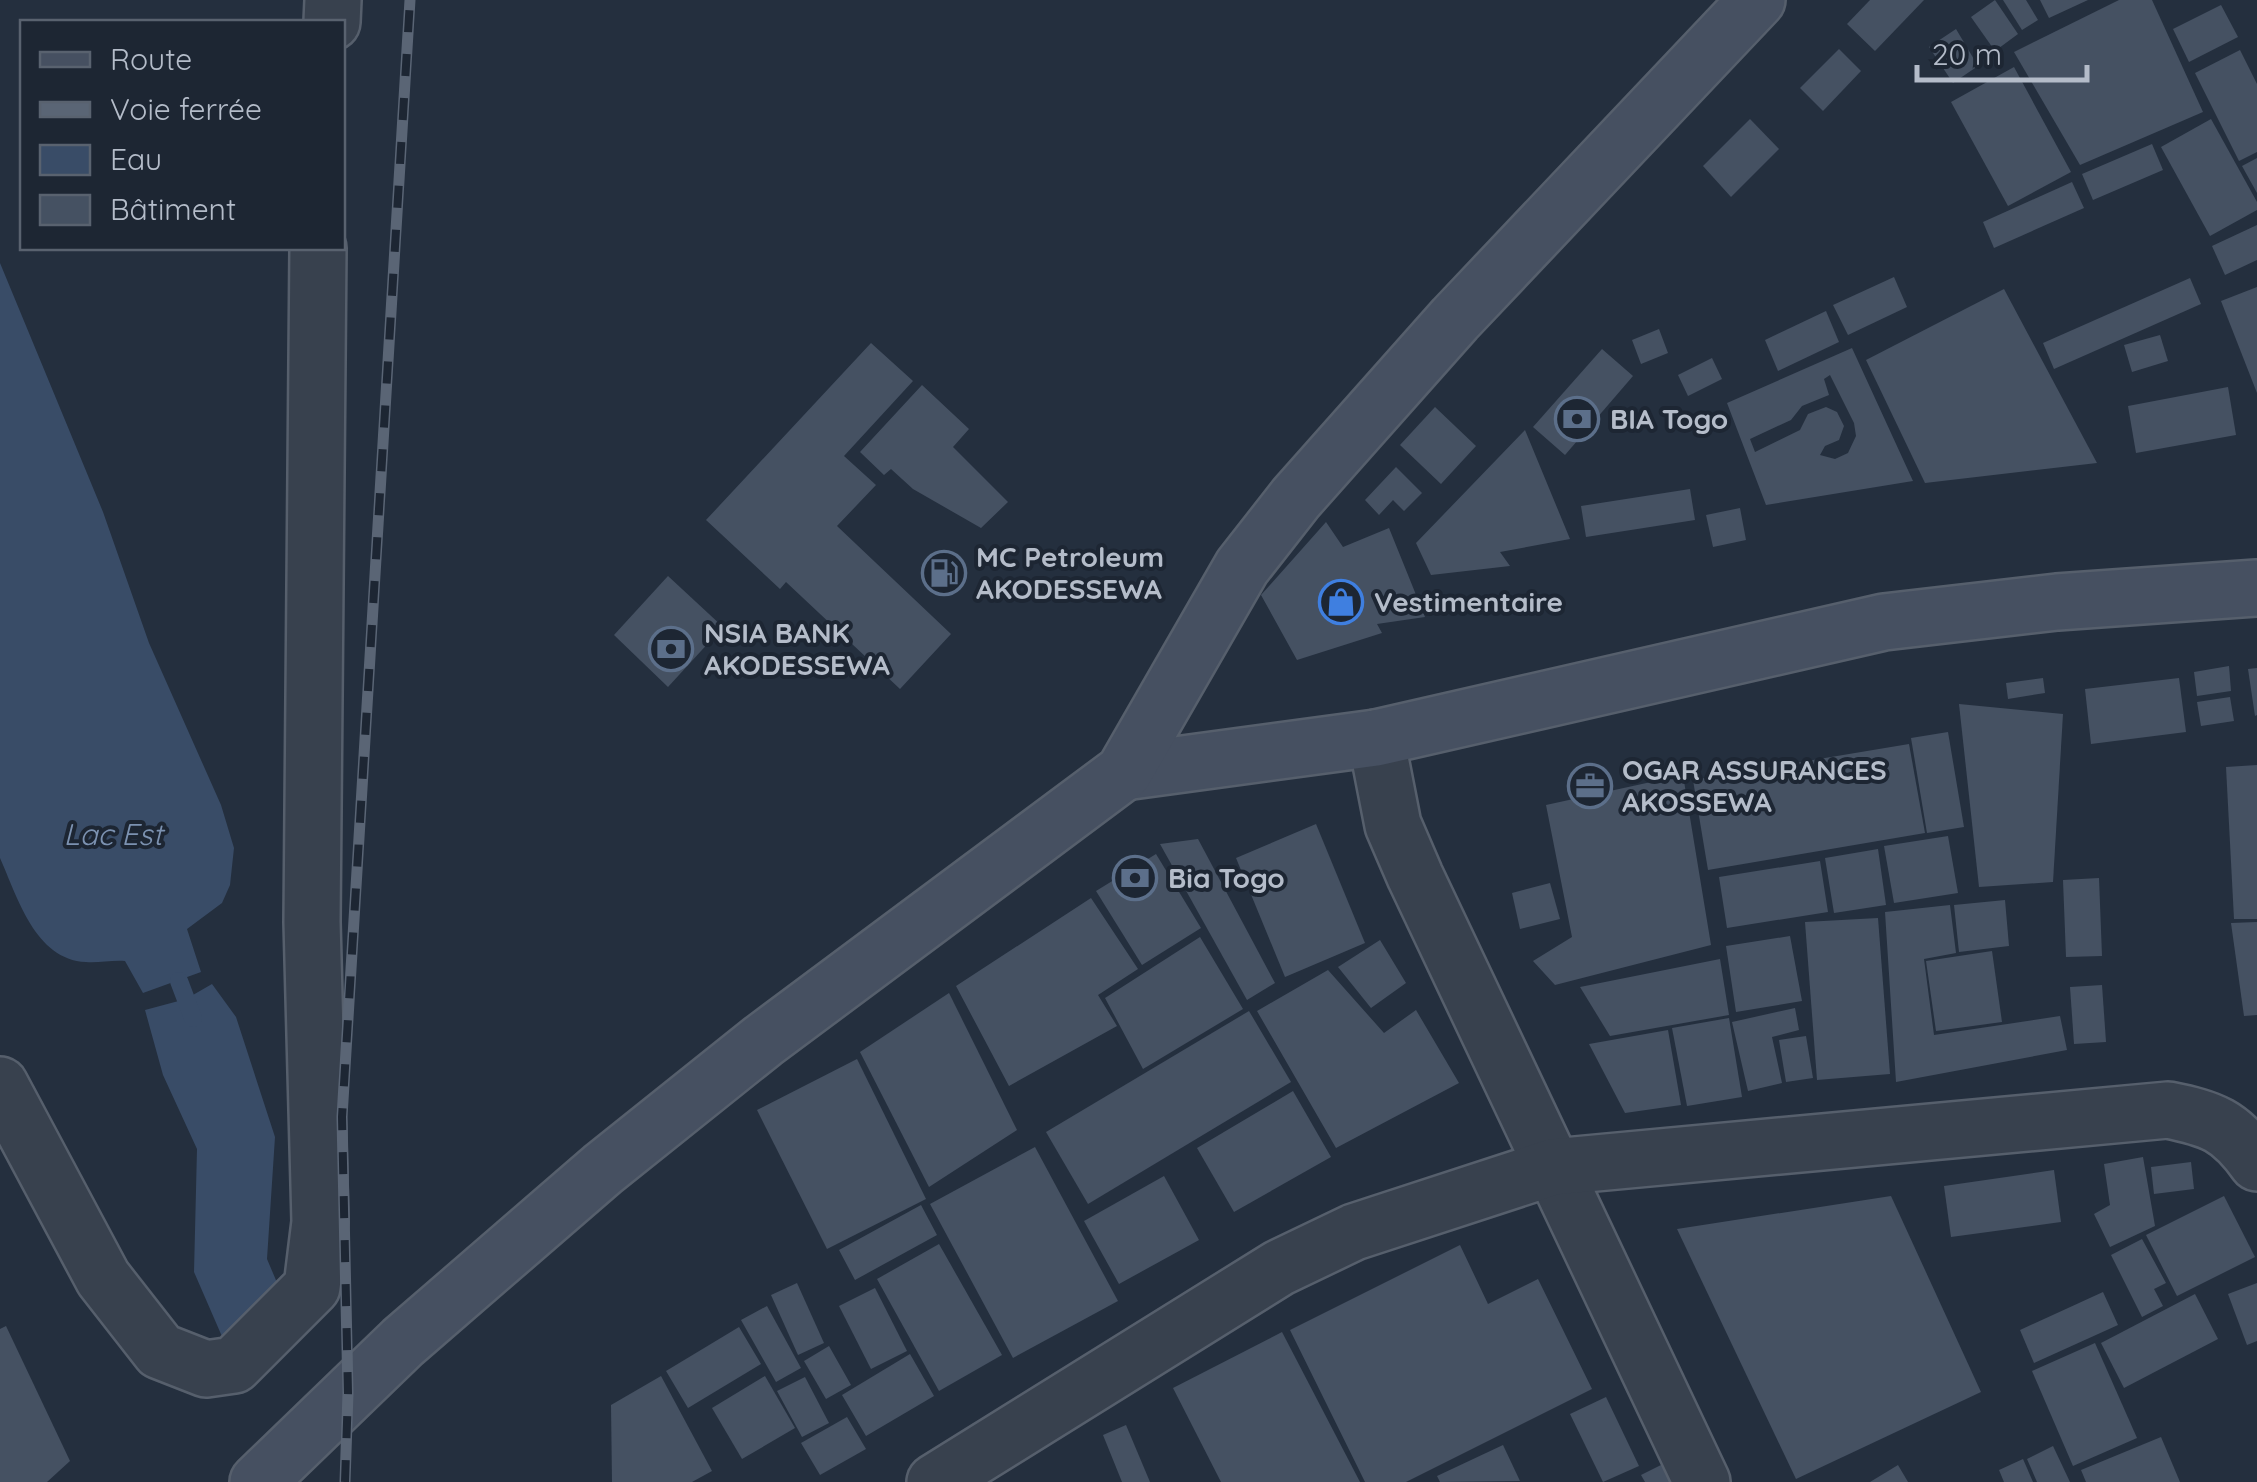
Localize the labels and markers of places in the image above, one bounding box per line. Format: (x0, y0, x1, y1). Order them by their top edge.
bank icon: BIA Togo (1554, 396, 1600, 442)
place label: BIA Togo (1610, 401, 1728, 436)
place label: MC Petroleum AKODESSEWA (976, 539, 1164, 606)
fuel station icon: MC Petroleum AKODESSEWA (921, 550, 967, 596)
shop icon: Vestimentaire (1318, 579, 1364, 625)
place label: Vestimentaire (1374, 584, 1563, 619)
place label: NSIA BANK AKODESSEWA (704, 615, 890, 682)
bank icon: NSIA BANK AKODESSEWA (648, 626, 694, 672)
place label: OGAR ASSURANCES AKOSSEWA (1622, 752, 1887, 819)
office icon: OGAR ASSURANCES AKOSSEWA (1567, 763, 1613, 809)
bank icon: Bia Togo (1112, 855, 1158, 901)
place label: Bia Togo (1168, 860, 1285, 895)

